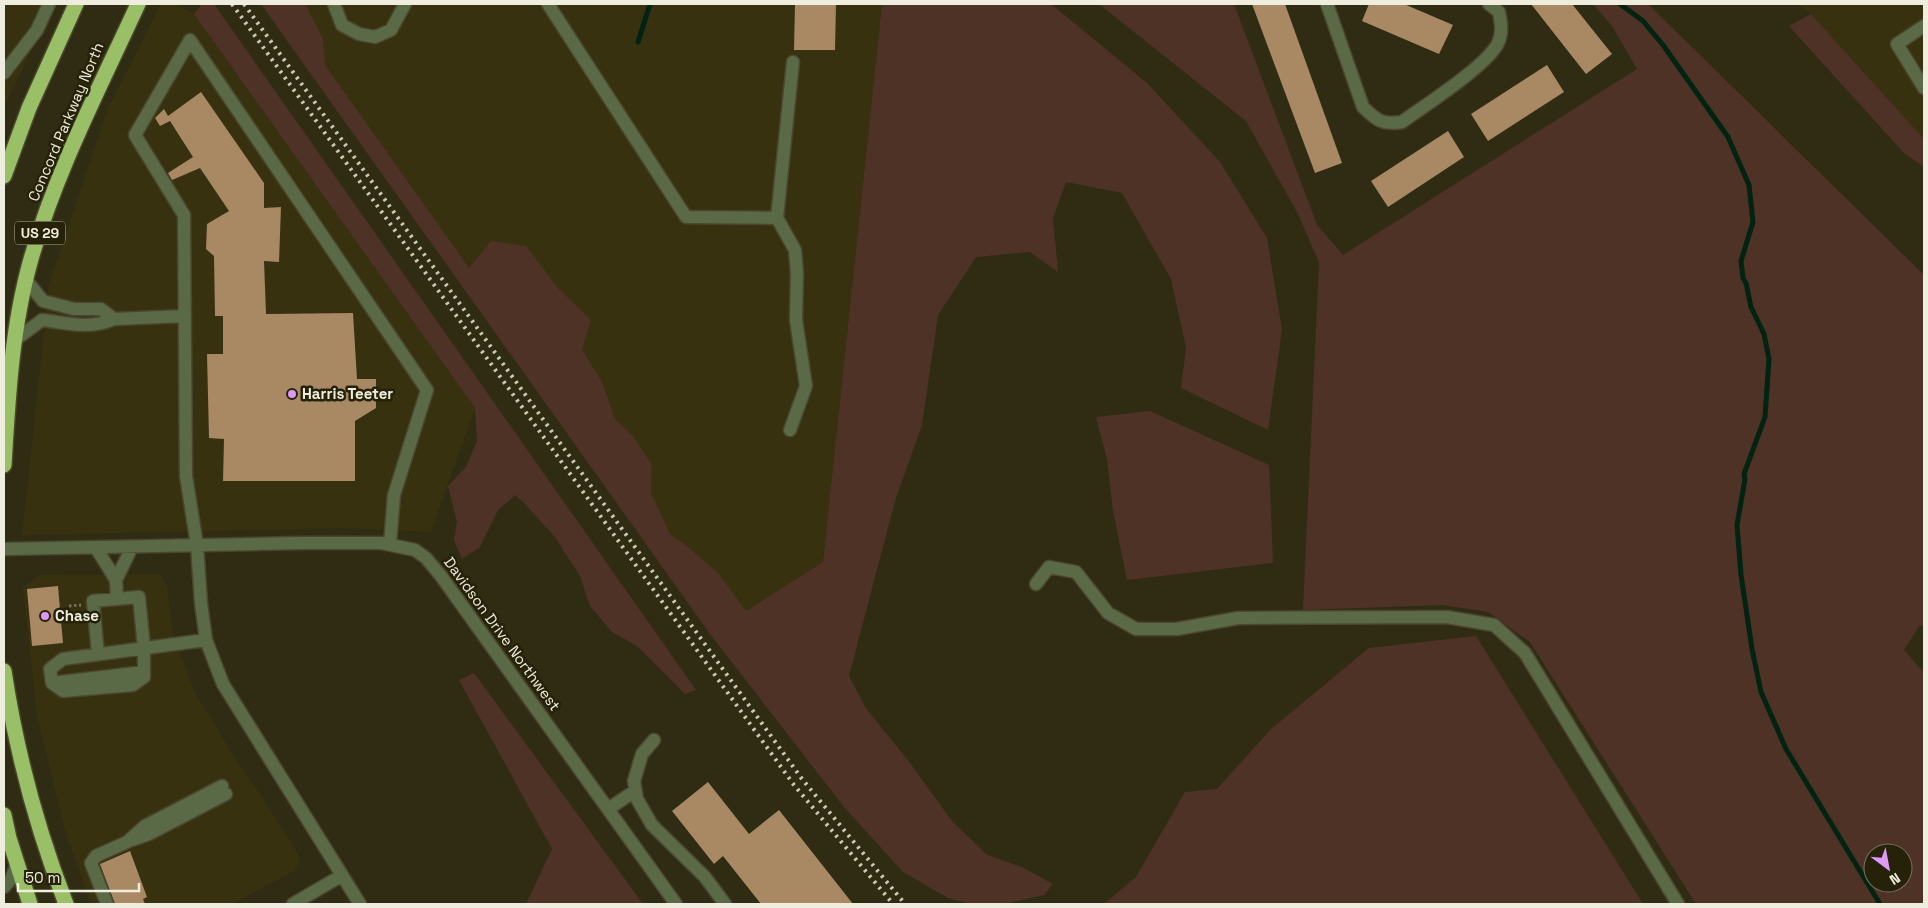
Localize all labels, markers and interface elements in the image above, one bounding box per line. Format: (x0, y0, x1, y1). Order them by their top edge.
street label: Concord Parkway North (23, 39, 108, 204)
road number: US 29 (15, 222, 65, 244)
place label: Harris Teeter (302, 384, 393, 403)
marker: Harris Teeter (286, 388, 298, 400)
street label: Davidson Drive Northwest (440, 553, 565, 715)
place label: Chase (55, 606, 99, 625)
marker: Chase (39, 610, 51, 622)
north arrow (1863, 843, 1913, 893)
scale bar (18, 860, 139, 892)
text: 50 m (25, 868, 60, 887)
text: N (1886, 869, 1904, 889)

